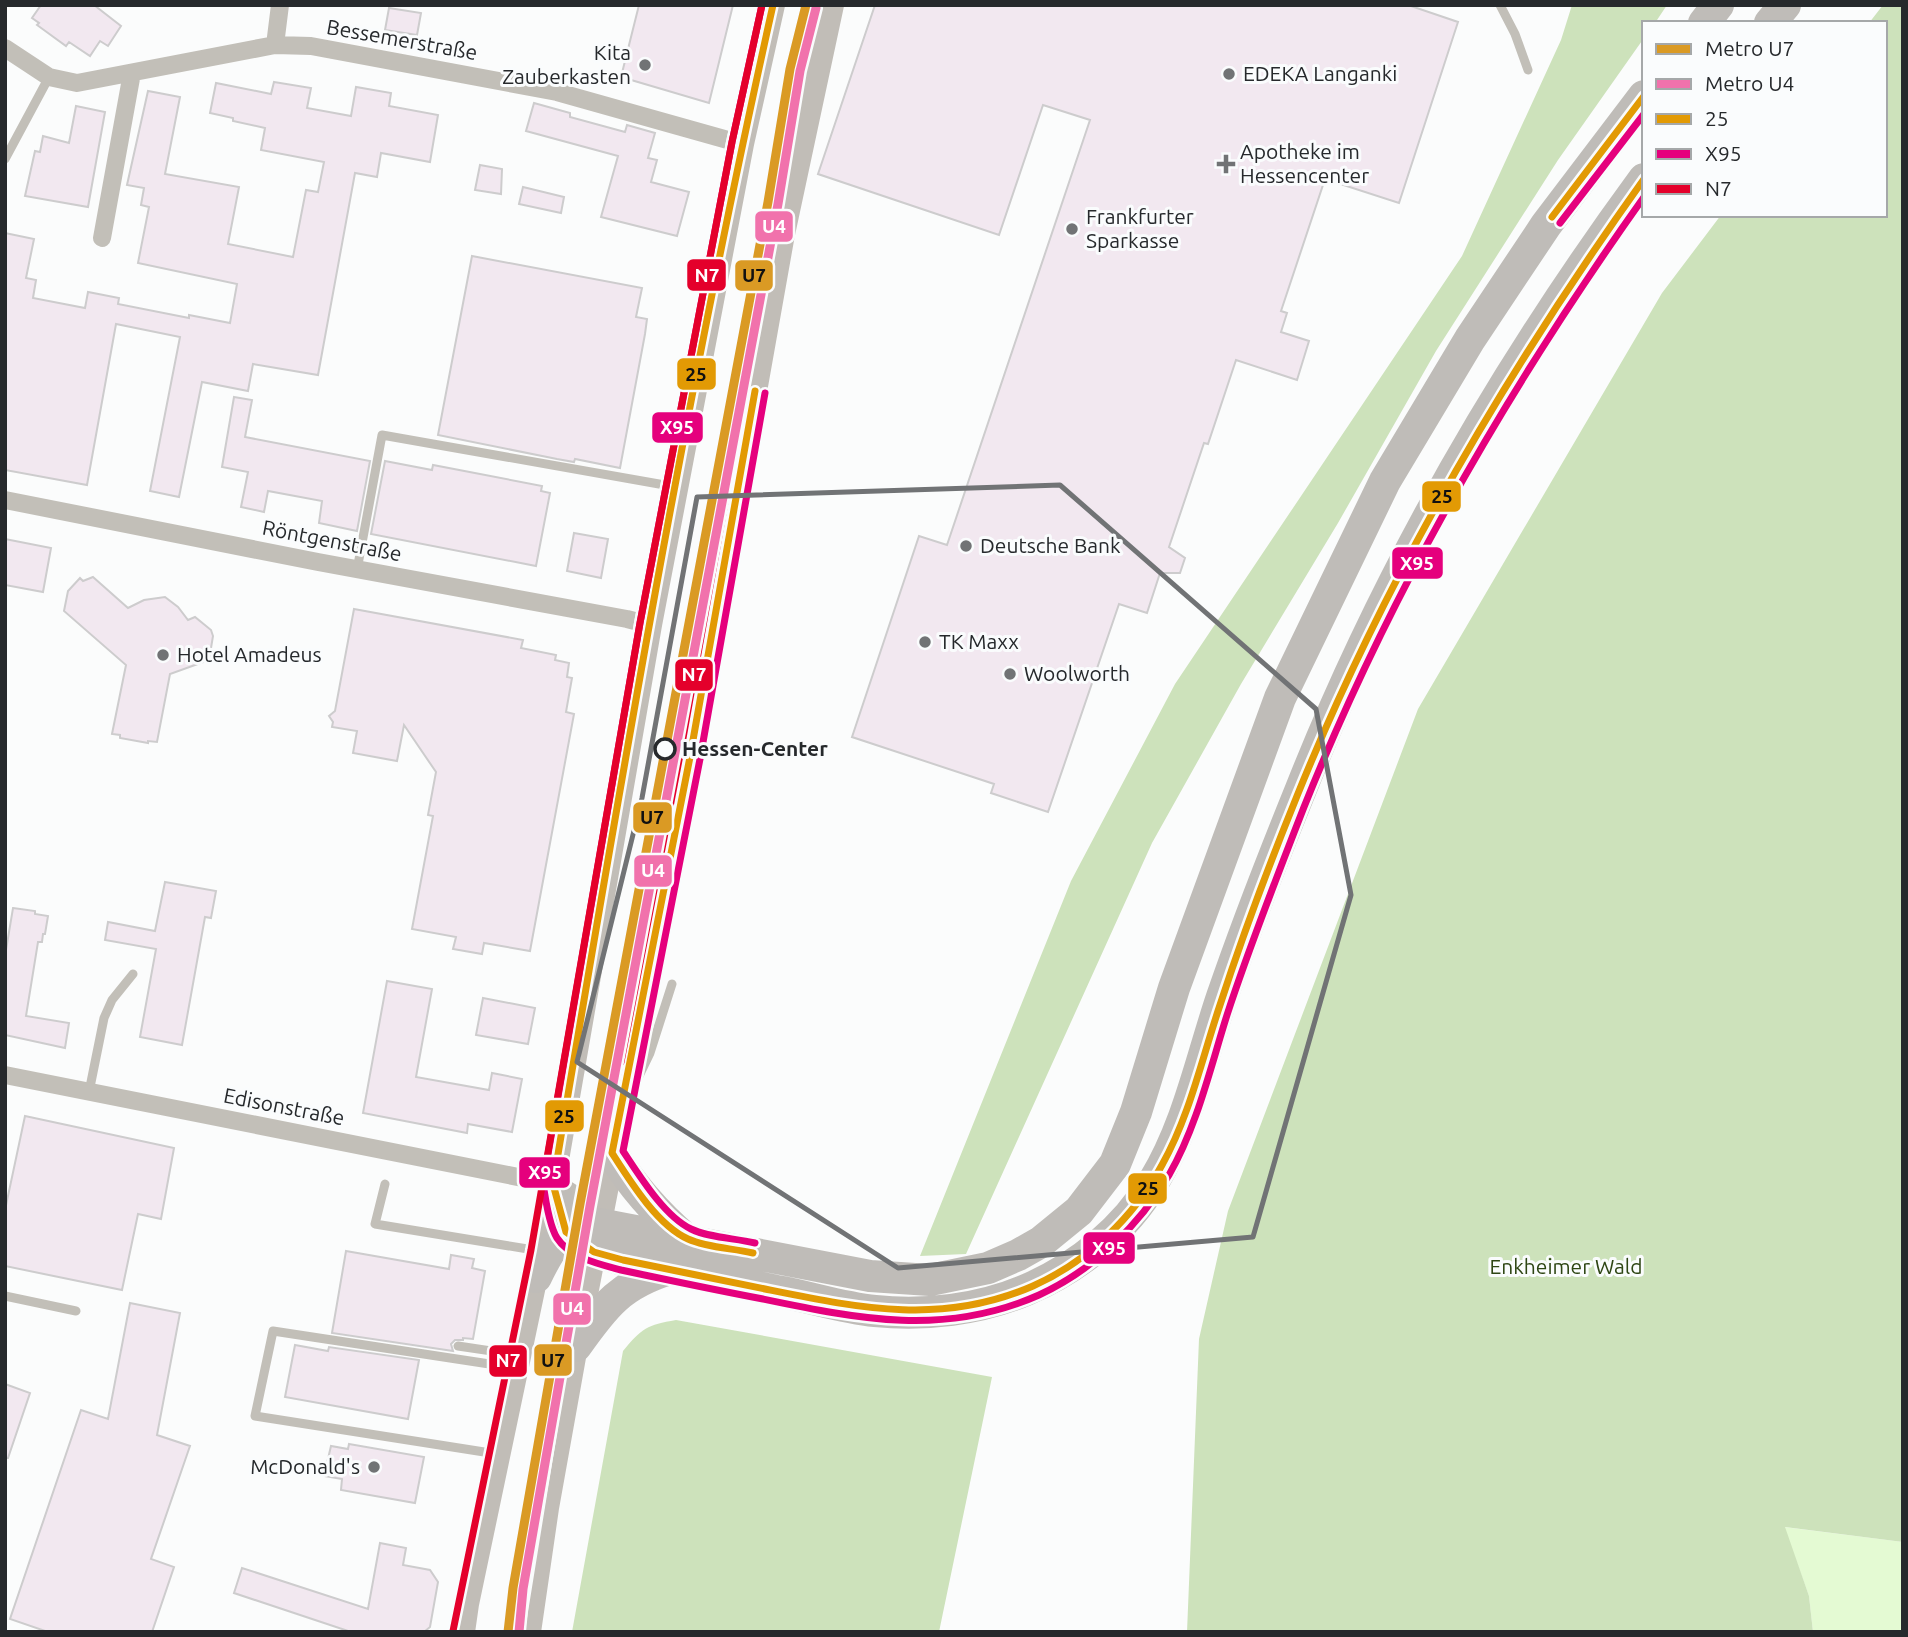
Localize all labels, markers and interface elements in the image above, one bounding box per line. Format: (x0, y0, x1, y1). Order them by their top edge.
street label: Bessemerstraße (325, 14, 479, 64)
legend (1642, 21, 1887, 217)
text: Metro U7 (1705, 36, 1794, 60)
place label: Kita Zauberkasten (502, 40, 631, 88)
marker: Kita Zauberkasten (637, 57, 653, 73)
place label: EDEKA Langanki (1243, 61, 1397, 85)
marker: EDEKA Langanki (1221, 66, 1237, 82)
text: Metro U4 (1705, 71, 1794, 95)
text: 25 (1705, 106, 1729, 130)
place label: Apotheke im Hessencenter (1240, 139, 1369, 187)
text: X95 (1705, 141, 1742, 165)
marker: Apotheke im Hessencenter (1218, 156, 1234, 172)
text: N7 (1705, 176, 1732, 200)
place label: Frankfurter Sparkasse (1086, 204, 1194, 252)
line badge: U4 (754, 210, 794, 243)
text: U4 (762, 215, 786, 237)
marker: Frankfurter Sparkasse (1064, 221, 1080, 237)
line badge: N7 (686, 258, 727, 292)
line badge: U7 (734, 259, 774, 292)
text: N7 (695, 264, 719, 286)
text: U7 (742, 264, 766, 286)
line badge: 25 (676, 357, 717, 391)
text: 25 (685, 363, 707, 385)
line badge: X95 (651, 411, 704, 444)
text: X95 (660, 416, 694, 438)
line badge: 25 (1421, 480, 1462, 513)
text: 25 (1431, 485, 1453, 507)
street label: Röntgenstraße (260, 515, 404, 565)
place label: Deutsche Bank (980, 533, 1121, 557)
marker: Deutsche Bank (958, 538, 974, 554)
line badge: X95 (1391, 546, 1444, 580)
text: X95 (1400, 552, 1434, 574)
place label: TK Maxx (939, 629, 1019, 653)
marker: TK Maxx (917, 634, 933, 650)
place label: Hotel Amadeus (177, 642, 322, 666)
marker: Hotel Amadeus (155, 647, 171, 663)
line badge: N7 (674, 658, 714, 692)
place label: Woolworth (1024, 661, 1130, 685)
text: N7 (682, 663, 706, 685)
marker: Woolworth (1002, 666, 1018, 682)
place label: Hessen-Center (682, 736, 828, 760)
marker: Hessen-Center (654, 738, 676, 760)
line badge: U7 (632, 801, 673, 834)
text: U7 (640, 806, 664, 828)
line badge: U4 (633, 854, 673, 888)
text: U4 (641, 859, 665, 881)
street label: Edisonstraße (222, 1083, 347, 1130)
line badge: 25 (544, 1099, 585, 1133)
text: 25 (553, 1105, 575, 1127)
line badge: X95 (518, 1156, 571, 1189)
text: X95 (528, 1161, 562, 1183)
line badge: 25 (1127, 1172, 1168, 1205)
text: 25 (1137, 1177, 1159, 1199)
line badge: X95 (1082, 1231, 1136, 1265)
text: X95 (1092, 1237, 1126, 1259)
park label: Enkheimer Wald (1489, 1254, 1643, 1278)
line badge: U4 (552, 1292, 592, 1326)
text: U4 (560, 1297, 584, 1319)
line badge: U7 (533, 1343, 573, 1377)
line badge: N7 (488, 1344, 528, 1378)
text: N7 (496, 1349, 520, 1371)
text: U7 (541, 1349, 565, 1371)
place label: McDonald's (250, 1454, 360, 1478)
marker: McDonald's (366, 1459, 382, 1475)

